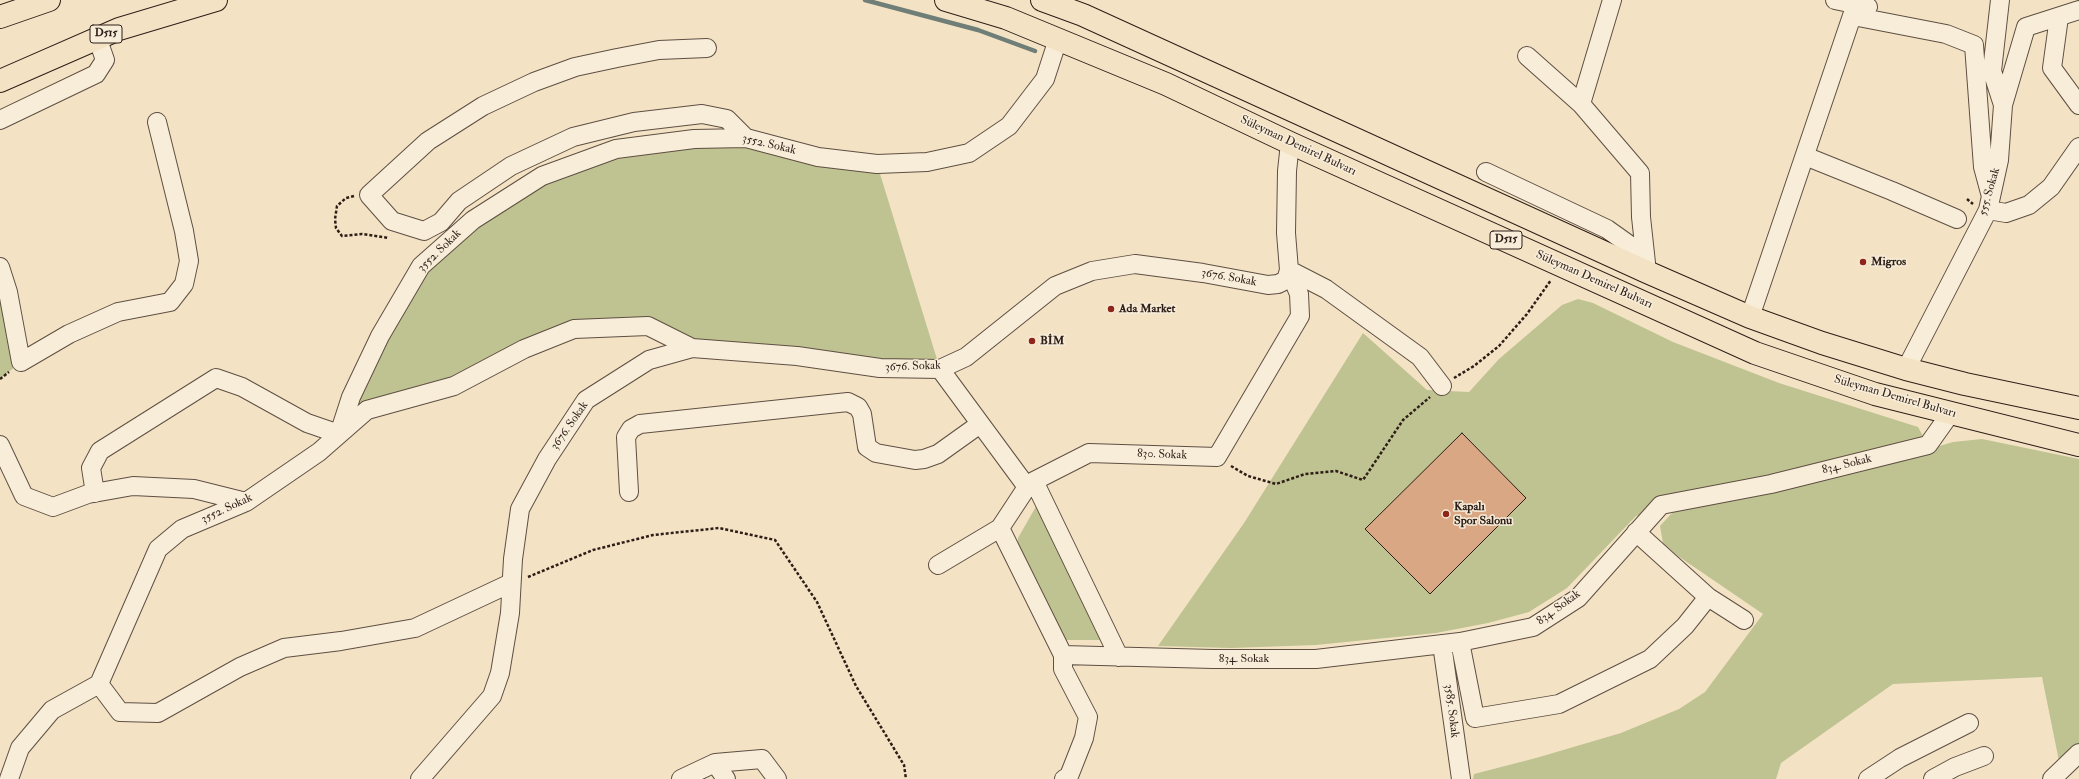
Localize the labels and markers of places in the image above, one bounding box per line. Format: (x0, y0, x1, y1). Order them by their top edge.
place label: Migros (1871, 255, 1906, 269)
marker: Migros (1858, 257, 1868, 267)
place label: Ada Market (1119, 302, 1175, 316)
marker: Ada Market (1106, 304, 1116, 314)
place label: BİM (1040, 334, 1064, 348)
marker: BİM (1027, 336, 1037, 346)
place label: Kapalı Spor Salonu (1454, 500, 1512, 528)
marker: Kapalı Spor Salonu (1441, 509, 1451, 519)

